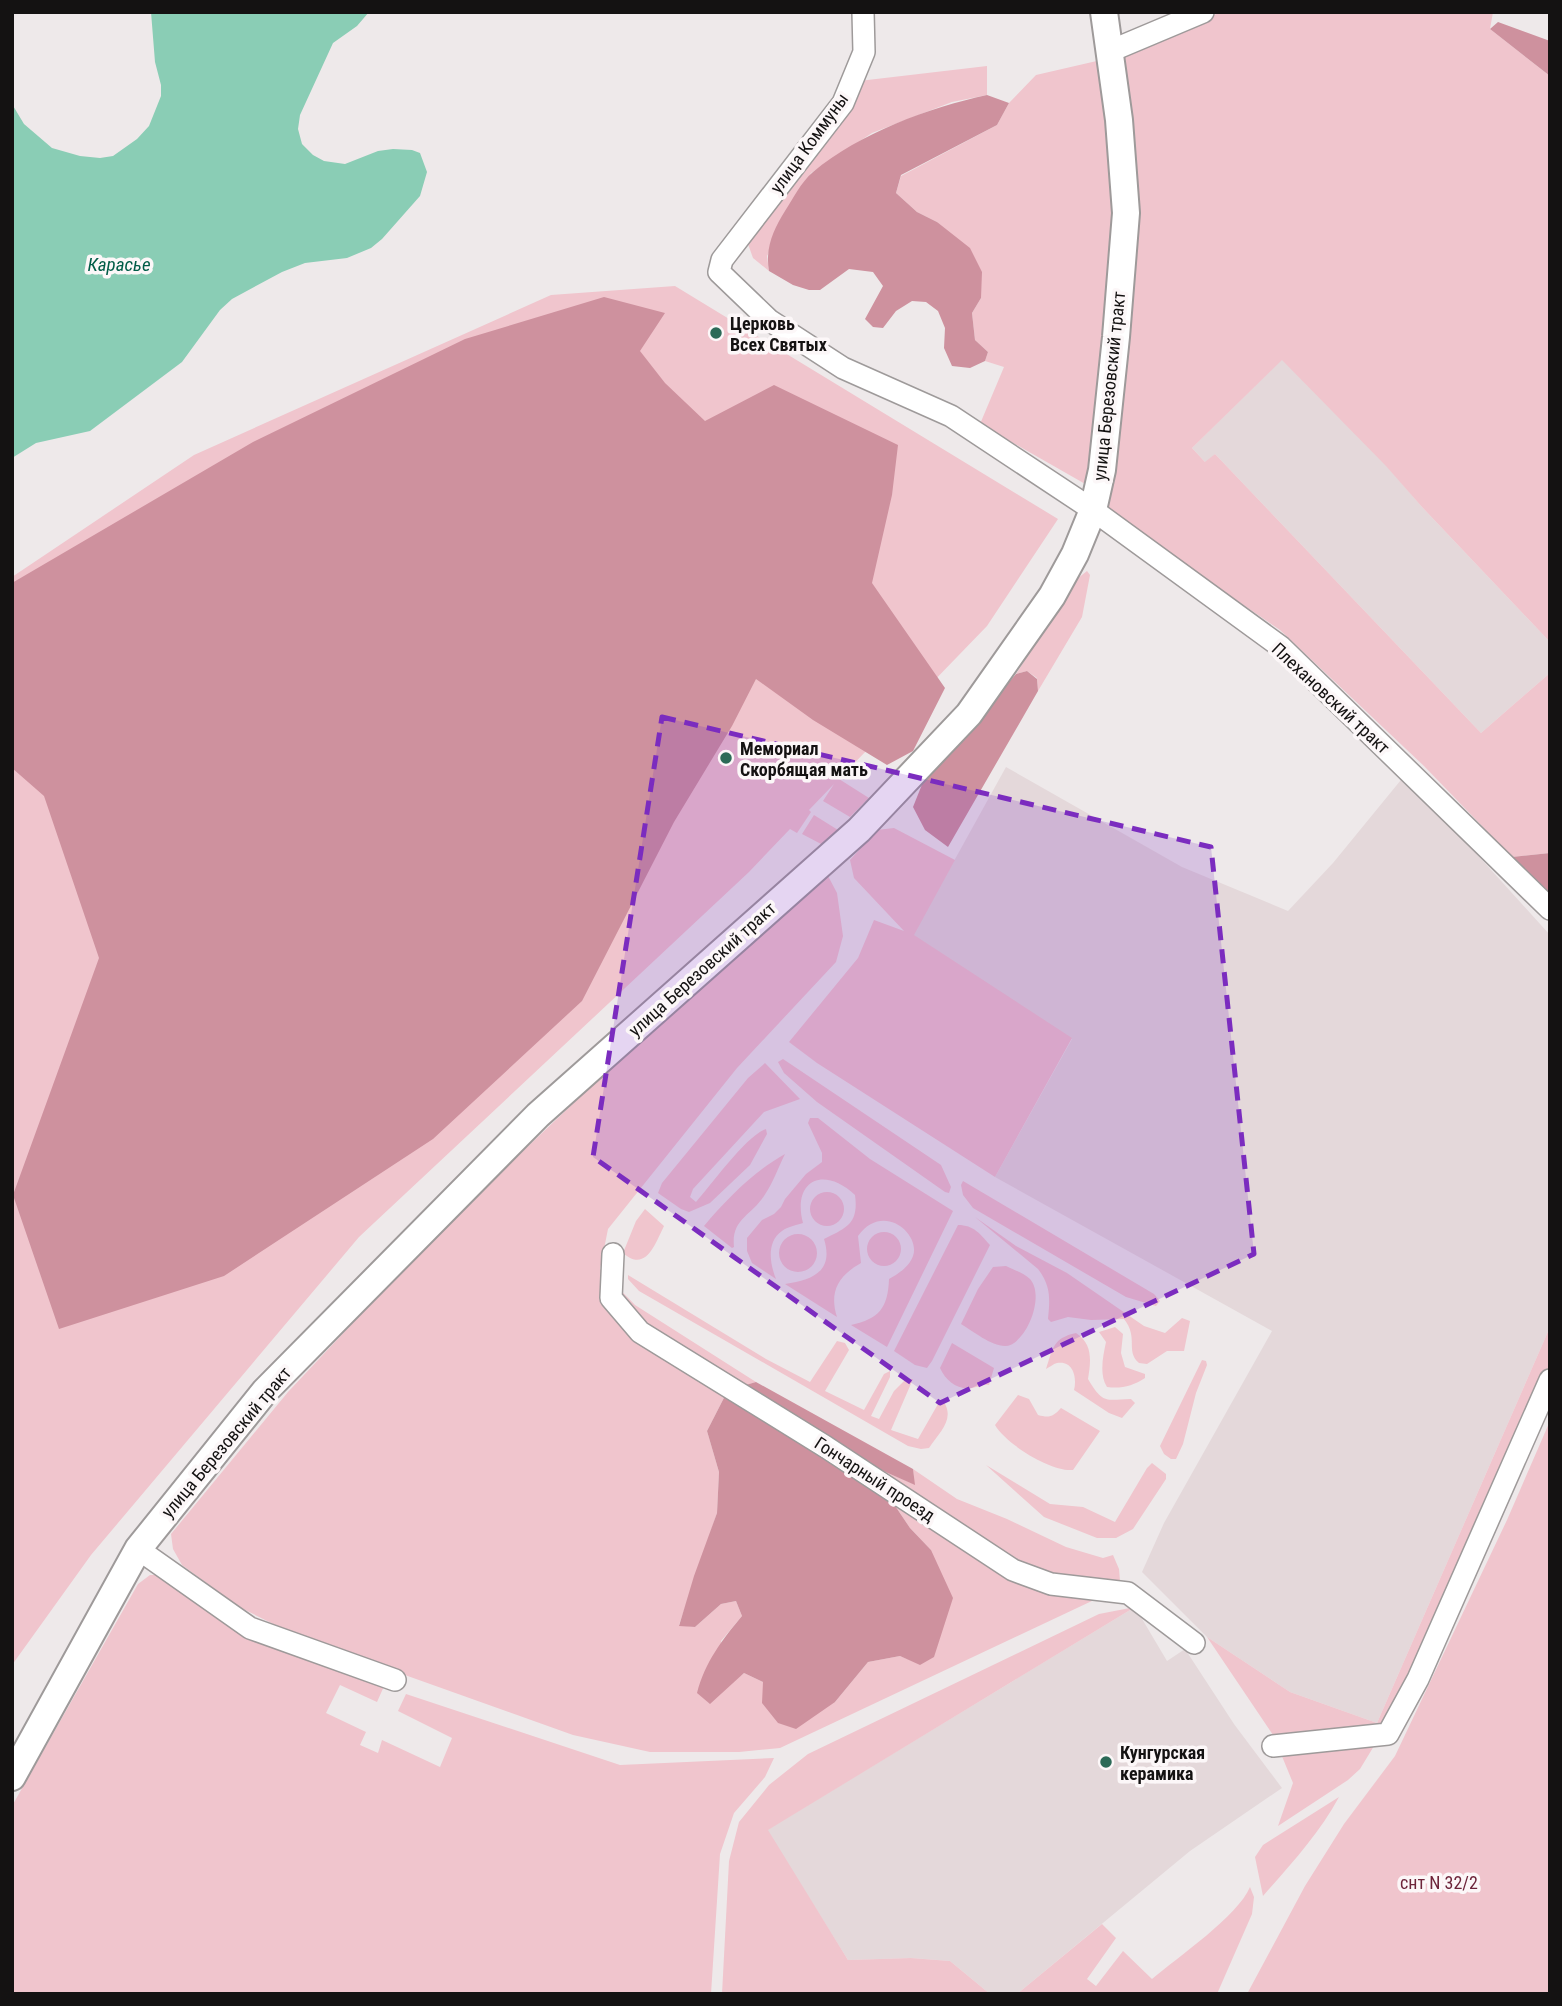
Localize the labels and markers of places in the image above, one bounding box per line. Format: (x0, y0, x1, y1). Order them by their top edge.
place label: Церковь Всех Святых (730, 313, 827, 355)
marker: Церковь Всех Святых (708, 325, 724, 341)
place label: Мемориал Скорбящая мать (740, 738, 868, 780)
marker: Мемориал Скорбящая мать (718, 750, 734, 766)
place label: Кунгурская керамика (1120, 1742, 1205, 1784)
marker: Кунгурская керамика (1098, 1754, 1114, 1770)

